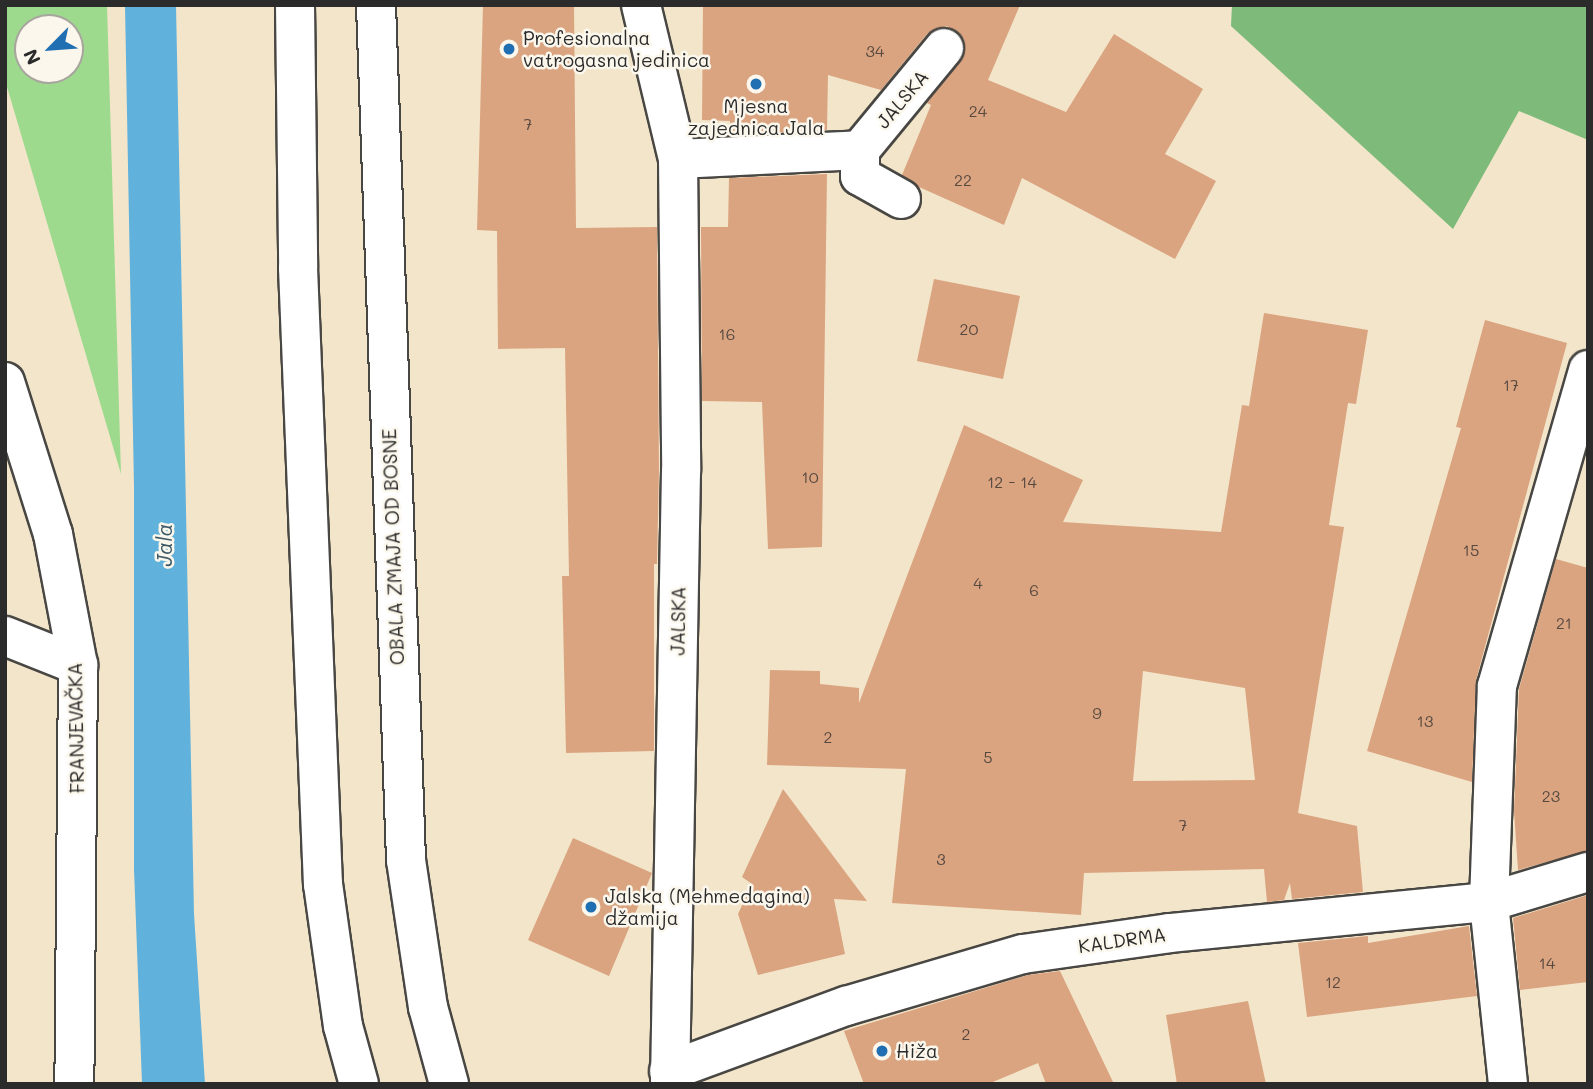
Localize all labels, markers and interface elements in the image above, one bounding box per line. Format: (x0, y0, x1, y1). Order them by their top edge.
north arrow (14, 14, 84, 84)
place label: Profesionalna vatrogasna jedinica (523, 27, 710, 71)
marker: Profesionalna vatrogasna jedinica (501, 41, 517, 57)
house number: 34 (866, 41, 884, 61)
text: N (17, 45, 46, 69)
street label: JALSKA (871, 65, 933, 133)
marker: Mjesna zajednica Jala (748, 76, 764, 92)
place label: Mjesna zajednica Jala (688, 95, 824, 139)
house number: 24 (969, 101, 987, 121)
house number: 7 (524, 114, 532, 134)
house number: 22 (954, 170, 972, 190)
house number: 20 (960, 319, 978, 339)
house number: 16 (719, 324, 735, 344)
house number: 17 (1503, 375, 1519, 395)
street label: OBALA ZMAJA OD BOSNE (377, 428, 409, 666)
house number: 10 (801, 467, 819, 487)
house number: 12 - 14 (987, 472, 1037, 492)
water label: Jala (151, 524, 177, 566)
house number: 15 (1463, 540, 1479, 560)
house number: 4 (973, 573, 983, 593)
house number: 6 (1029, 580, 1039, 600)
street label: JALSKA (666, 586, 690, 656)
house number: 21 (1556, 613, 1572, 633)
street label: FRANJEVAČKA (63, 662, 89, 794)
house number: 9 (1092, 703, 1102, 723)
house number: 13 (1417, 711, 1433, 731)
house number: 2 (824, 727, 832, 747)
house number: 5 (983, 747, 993, 767)
house number: 23 (1542, 786, 1560, 806)
house number: 7 (1179, 815, 1187, 835)
house number: 3 (936, 849, 946, 869)
place label: Jalska (Mehmedagina) džamija (605, 885, 810, 929)
marker: Jalska (Mehmedagina) džamija (583, 899, 599, 915)
street label: KALDRMA (1077, 923, 1167, 957)
house number: 14 (1539, 953, 1555, 973)
house number: 12 (1325, 972, 1341, 992)
house number: 2 (962, 1024, 970, 1044)
place label: Hiža (896, 1040, 938, 1062)
marker: Hiža (874, 1043, 890, 1059)

